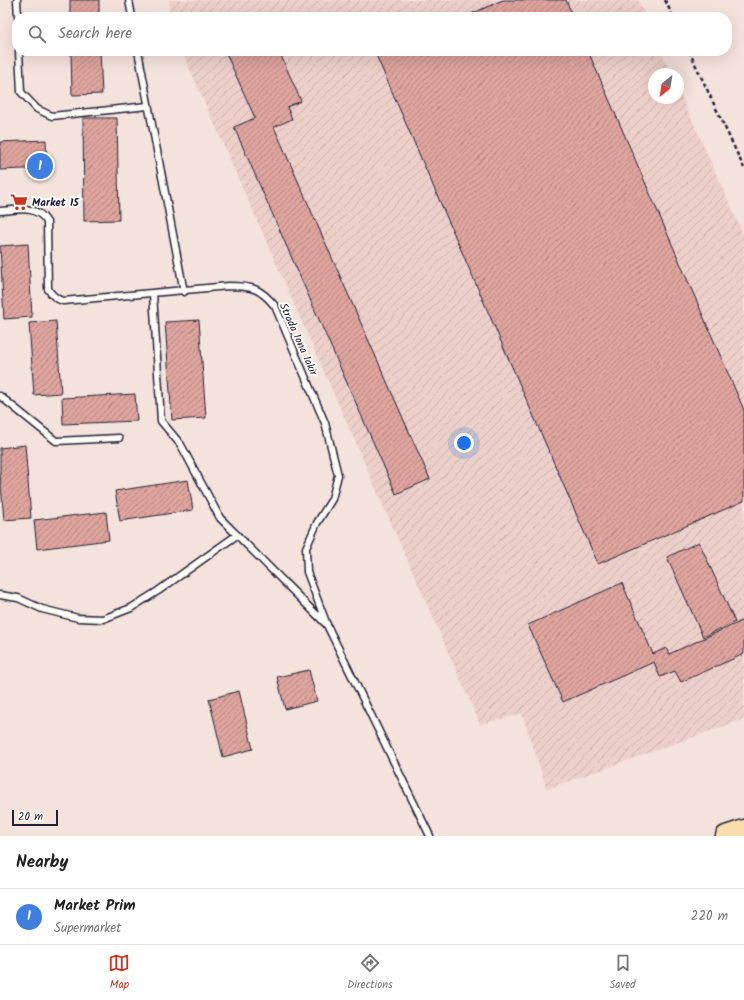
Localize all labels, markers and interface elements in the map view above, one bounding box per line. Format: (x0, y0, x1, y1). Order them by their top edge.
search box (12, 12, 732, 56)
text: Search here (58, 22, 132, 46)
icon: search (26, 23, 48, 45)
north arrow (648, 68, 684, 104)
pin: 1 (27, 151, 53, 181)
supermarket icon: Market 15 (9, 192, 29, 212)
place label: Market 15 (32, 194, 80, 212)
street label: Strada Iona Iakir (274, 300, 323, 380)
your location (454, 433, 474, 453)
scale bar (12, 808, 58, 827)
text: 20 m (18, 808, 43, 826)
text: Nearby (16, 849, 68, 876)
text: Market Prim (54, 894, 136, 918)
text: 1 (27, 906, 31, 927)
text: 220 m (691, 906, 728, 927)
text: Supermarket (54, 918, 121, 939)
tab: Map (108, 952, 130, 994)
tab: Directions (347, 952, 393, 994)
tab: Saved (610, 952, 636, 994)

